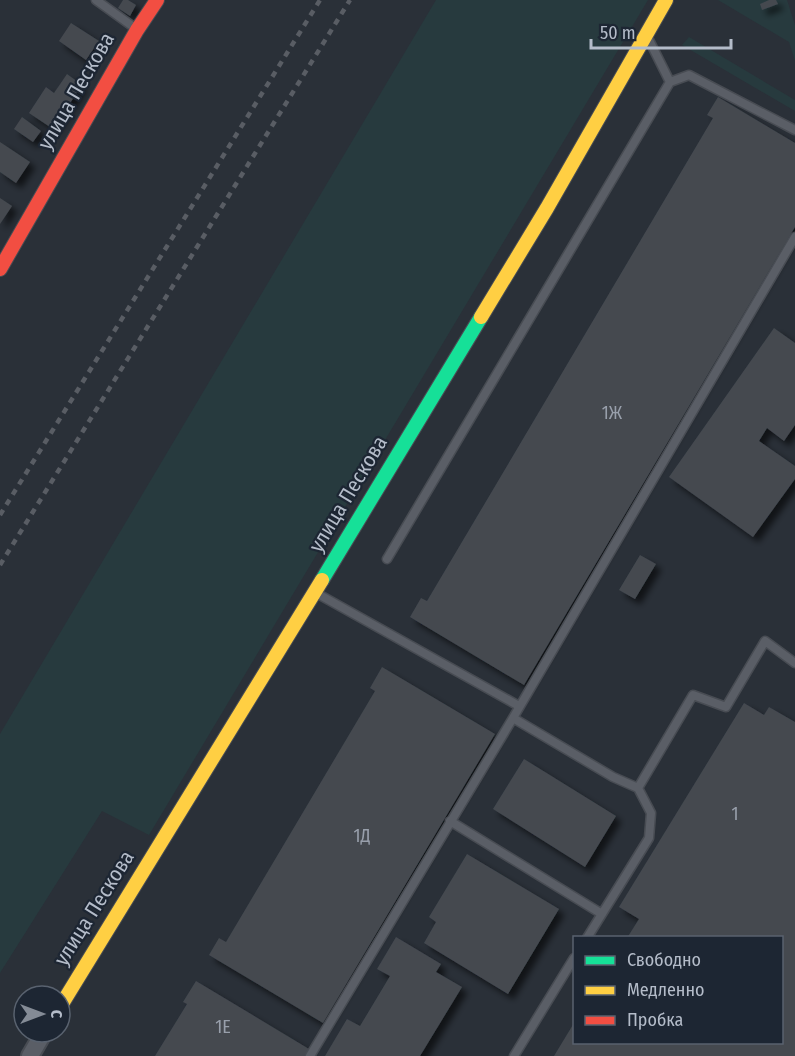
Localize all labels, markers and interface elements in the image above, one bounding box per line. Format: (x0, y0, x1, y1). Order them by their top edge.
scale bar (591, 12, 730, 50)
text: 50 m (600, 22, 636, 44)
street label: улица Пескова (32, 28, 120, 154)
house number: 1Ж (602, 402, 623, 424)
street label: улица Пескова (303, 431, 393, 557)
house number: 1 (731, 803, 739, 825)
house number: 1Д (353, 825, 371, 847)
street label: улица Пескова (48, 846, 140, 970)
legend (573, 936, 783, 1044)
text: Свободно (627, 949, 701, 971)
text: Медленно (627, 979, 705, 1001)
north arrow (12, 984, 72, 1044)
text: Пробка (627, 1009, 683, 1031)
text: С (47, 1010, 66, 1019)
house number: 1Е (215, 1016, 231, 1038)

